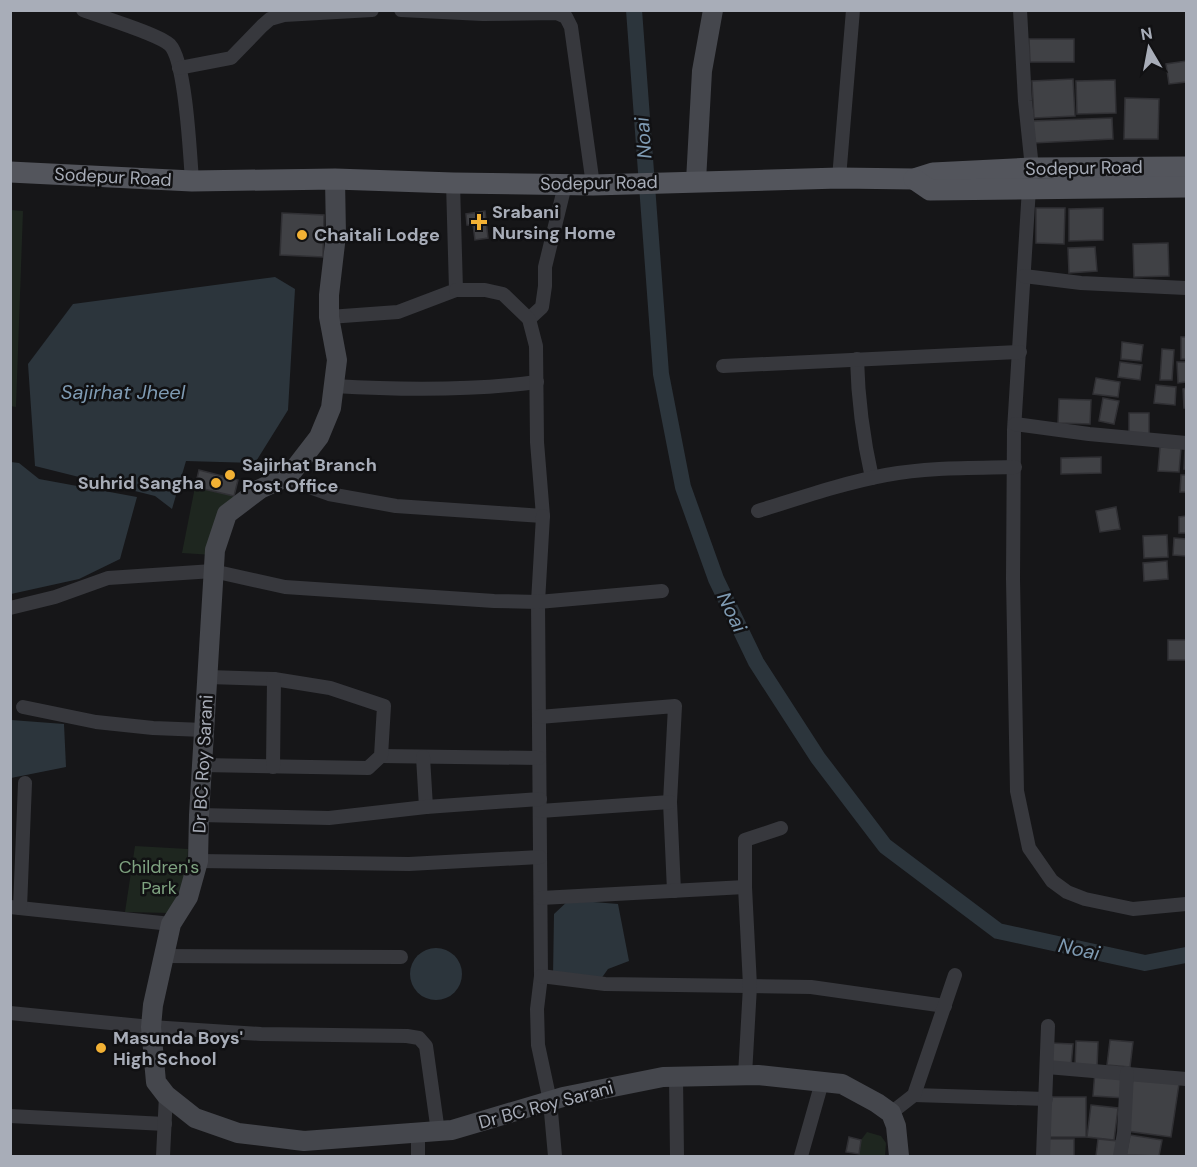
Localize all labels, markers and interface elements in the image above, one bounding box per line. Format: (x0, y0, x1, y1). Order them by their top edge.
north arrow (1119, 18, 1179, 78)
text: N (1139, 22, 1154, 45)
water label: Noai (628, 115, 657, 160)
street label: Sodepur Road (1025, 155, 1143, 181)
street label: Sodepur Road (54, 162, 172, 192)
street label: Sodepur Road (540, 170, 658, 196)
place label: Srabani Nursing Home (492, 200, 616, 245)
marker: Srabani Nursing Home (470, 213, 488, 231)
place label: Chaitali Lodge (314, 223, 440, 247)
marker: Chaitali Lodge (295, 228, 309, 242)
water label: Sajirhat Jheel (61, 379, 186, 405)
place label: Sajirhat Branch Post Office (242, 453, 377, 498)
marker: Sajirhat Branch Post Office (223, 468, 237, 482)
place label: Suhrid Sangha (78, 471, 204, 495)
marker: Suhrid Sangha (209, 476, 223, 490)
water label: Noai (711, 588, 753, 637)
street label: Dr BC Roy Sarani (187, 694, 219, 834)
park label: Children's Park (119, 855, 199, 900)
water label: Noai (1056, 932, 1103, 966)
place label: Masunda Boys' High School (113, 1026, 243, 1071)
marker: Masunda Boys' High School (94, 1041, 108, 1055)
street label: Dr BC Roy Sarani (476, 1075, 616, 1135)

